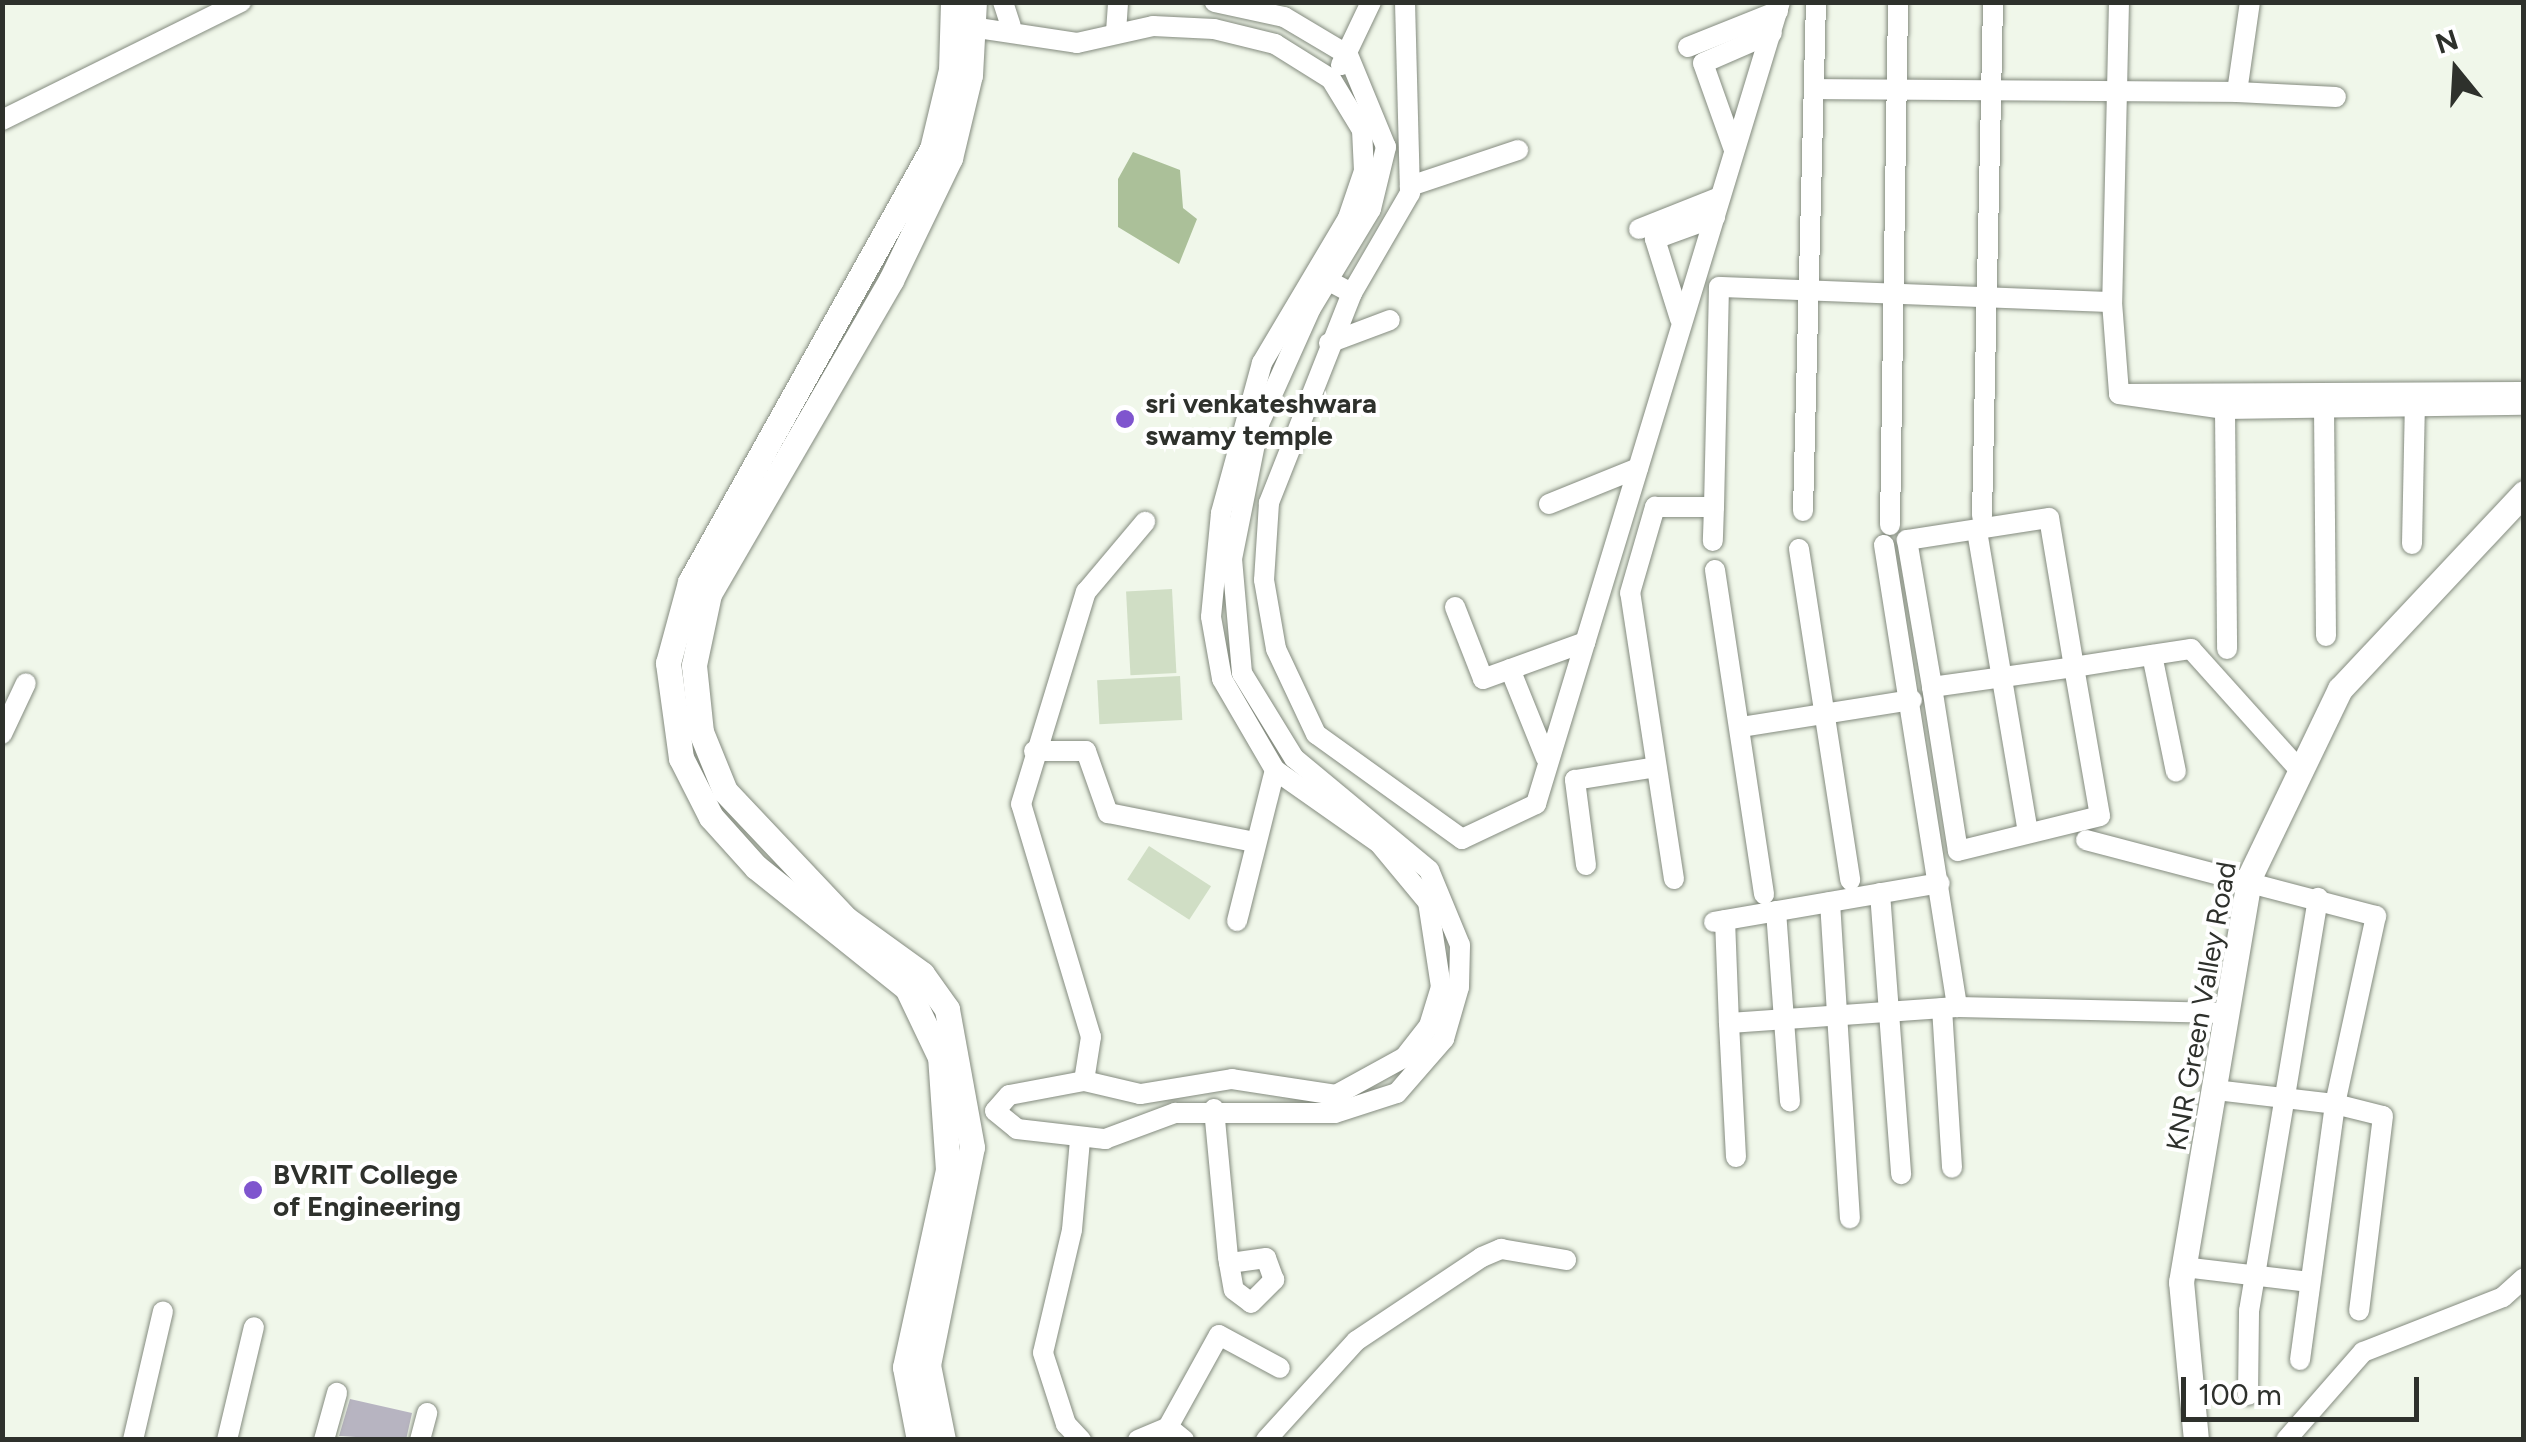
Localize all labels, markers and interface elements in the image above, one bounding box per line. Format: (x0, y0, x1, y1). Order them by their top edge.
north arrow (2406, 20, 2506, 120)
text: N (2431, 22, 2462, 61)
place label: sri venkateshwara swamy temple (1145, 386, 1377, 452)
marker: sri venkateshwara swamy temple (1114, 408, 1136, 430)
street label: KNR Green Valley Road (2159, 859, 2243, 1153)
place label: BVRIT College of Engineering (273, 1157, 461, 1223)
marker: BVRIT College of Engineering (242, 1179, 264, 1201)
scale bar (2186, 1357, 2424, 1419)
text: 100 m (2198, 1376, 2282, 1413)

